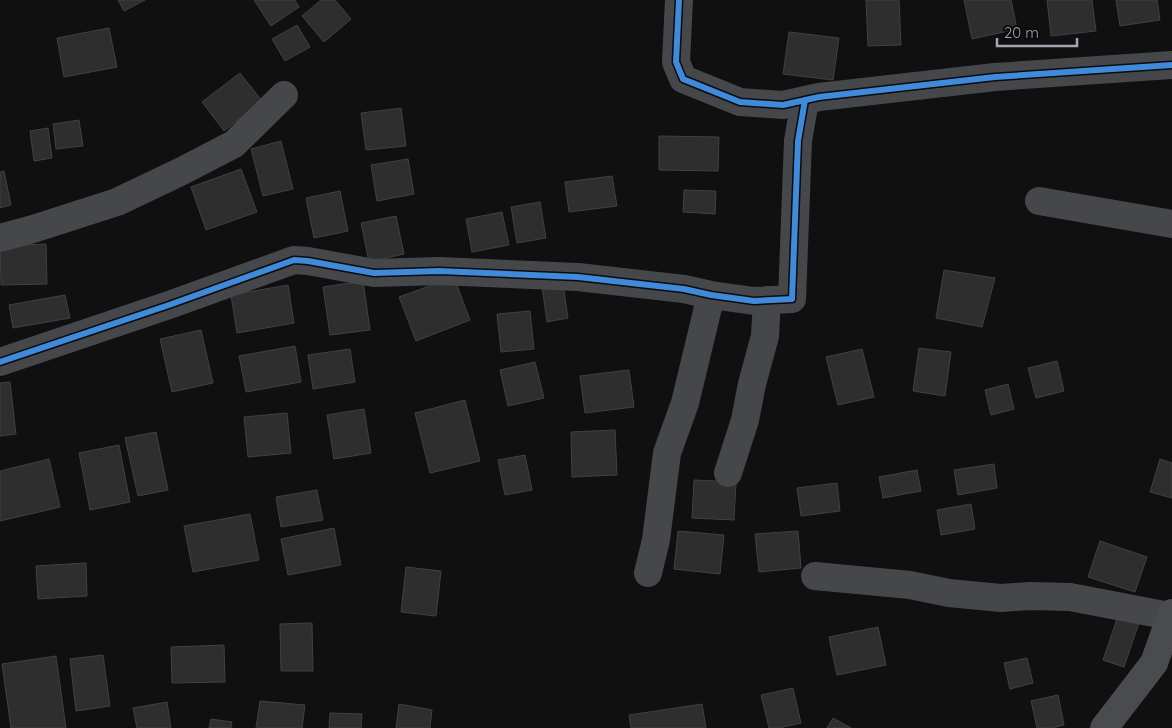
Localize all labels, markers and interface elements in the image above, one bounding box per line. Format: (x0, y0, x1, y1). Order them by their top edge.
scale bar (997, 15, 1077, 47)
text: 20 m (1004, 23, 1039, 42)

